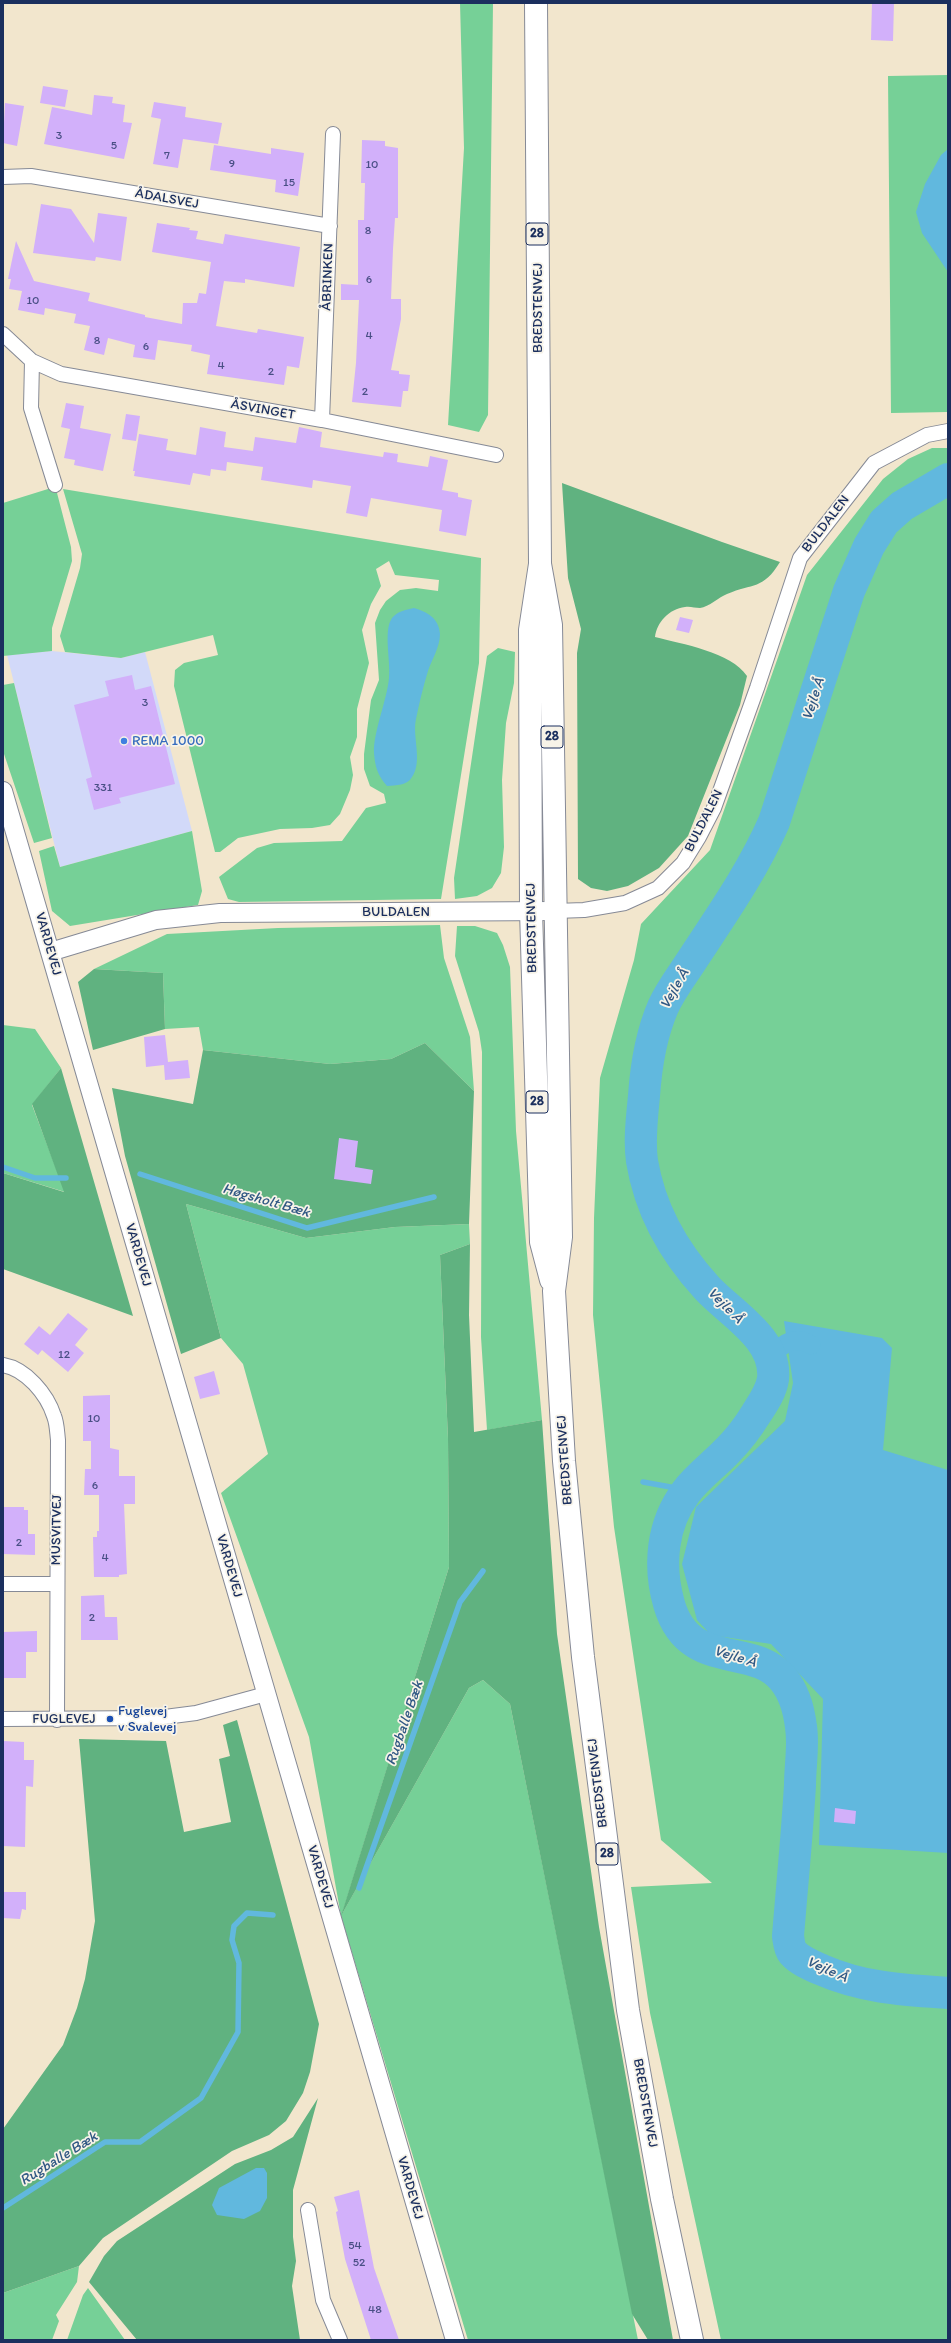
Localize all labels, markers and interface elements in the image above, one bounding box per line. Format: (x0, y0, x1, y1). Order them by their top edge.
house number: 3 (56, 129, 62, 143)
house number: 5 (111, 139, 117, 153)
house number: 7 (164, 149, 170, 163)
house number: 9 (229, 157, 235, 171)
house number: 10 (366, 158, 378, 172)
house number: 15 (283, 176, 295, 190)
street label: ÅDALSVEJ (134, 185, 200, 213)
road number: 28 (526, 223, 548, 245)
house number: 8 (365, 224, 371, 238)
street label: ÅBRINKEN (318, 243, 338, 311)
street label: BREDSTENVEJ (530, 263, 546, 353)
house number: 6 (366, 273, 372, 287)
house number: 10 (27, 294, 39, 308)
house number: 4 (365, 329, 373, 343)
house number: 8 (94, 334, 100, 348)
house number: 6 (143, 340, 149, 354)
house number: 4 (217, 359, 225, 373)
house number: 2 (268, 365, 274, 379)
house number: 2 (362, 385, 368, 399)
street label: ÅSVINGET (229, 396, 297, 424)
street label: BULDALEN (798, 492, 854, 556)
water label: Vejle Å (799, 676, 829, 722)
house number: 3 (142, 696, 148, 710)
road number: 28 (541, 726, 563, 748)
place label: REMA 1000 (132, 733, 204, 749)
marker: REMA 1000 (119, 736, 129, 746)
house number: 331 (94, 781, 112, 795)
street label: BULDALEN (681, 787, 727, 855)
street label: BREDSTENVEJ (523, 883, 541, 973)
street label: BULDALEN (362, 904, 430, 920)
street label: VARDEVEJ (31, 910, 65, 978)
water label: Vejle Å (656, 966, 694, 1012)
road number: 28 (526, 1091, 548, 1113)
water label: Høgsholt Bæk (220, 1180, 312, 1222)
street label: VARDEVEJ (121, 1221, 155, 1289)
water label: Vejle Å (703, 1284, 747, 1328)
house number: 12 (58, 1348, 70, 1362)
house number: 10 (88, 1412, 100, 1426)
street label: BREDSTENVEJ (553, 1414, 577, 1506)
house number: 6 (92, 1479, 98, 1493)
street label: MUSVITVEJ (48, 1494, 66, 1566)
street label: VARDEVEJ (212, 1532, 246, 1600)
house number: 2 (16, 1536, 22, 1550)
house number: 4 (101, 1551, 109, 1565)
house number: 2 (89, 1611, 95, 1625)
water label: Vejle Å (712, 1642, 758, 1672)
water label: Rugballe Bæk (382, 1678, 428, 1768)
place label: Fuglevej v Svalevej (118, 1703, 177, 1736)
street label: FUGLEVEJ (32, 1711, 96, 1727)
marker: Fuglevej v Svalevej (105, 1714, 115, 1724)
street label: BREDSTENVEJ (584, 1737, 612, 1829)
street label: VARDEVEJ (303, 1843, 337, 1911)
road number: 28 (596, 1843, 618, 1865)
water label: Vejle Å (803, 1953, 851, 1987)
street label: BREDSTENVEJ (629, 2057, 661, 2149)
water label: Rugballe Bæk (17, 2128, 101, 2190)
street label: VARDEVEJ (393, 2154, 427, 2222)
house number: 54 (348, 2239, 362, 2253)
house number: 52 (353, 2256, 365, 2270)
house number: 48 (368, 2303, 382, 2317)

